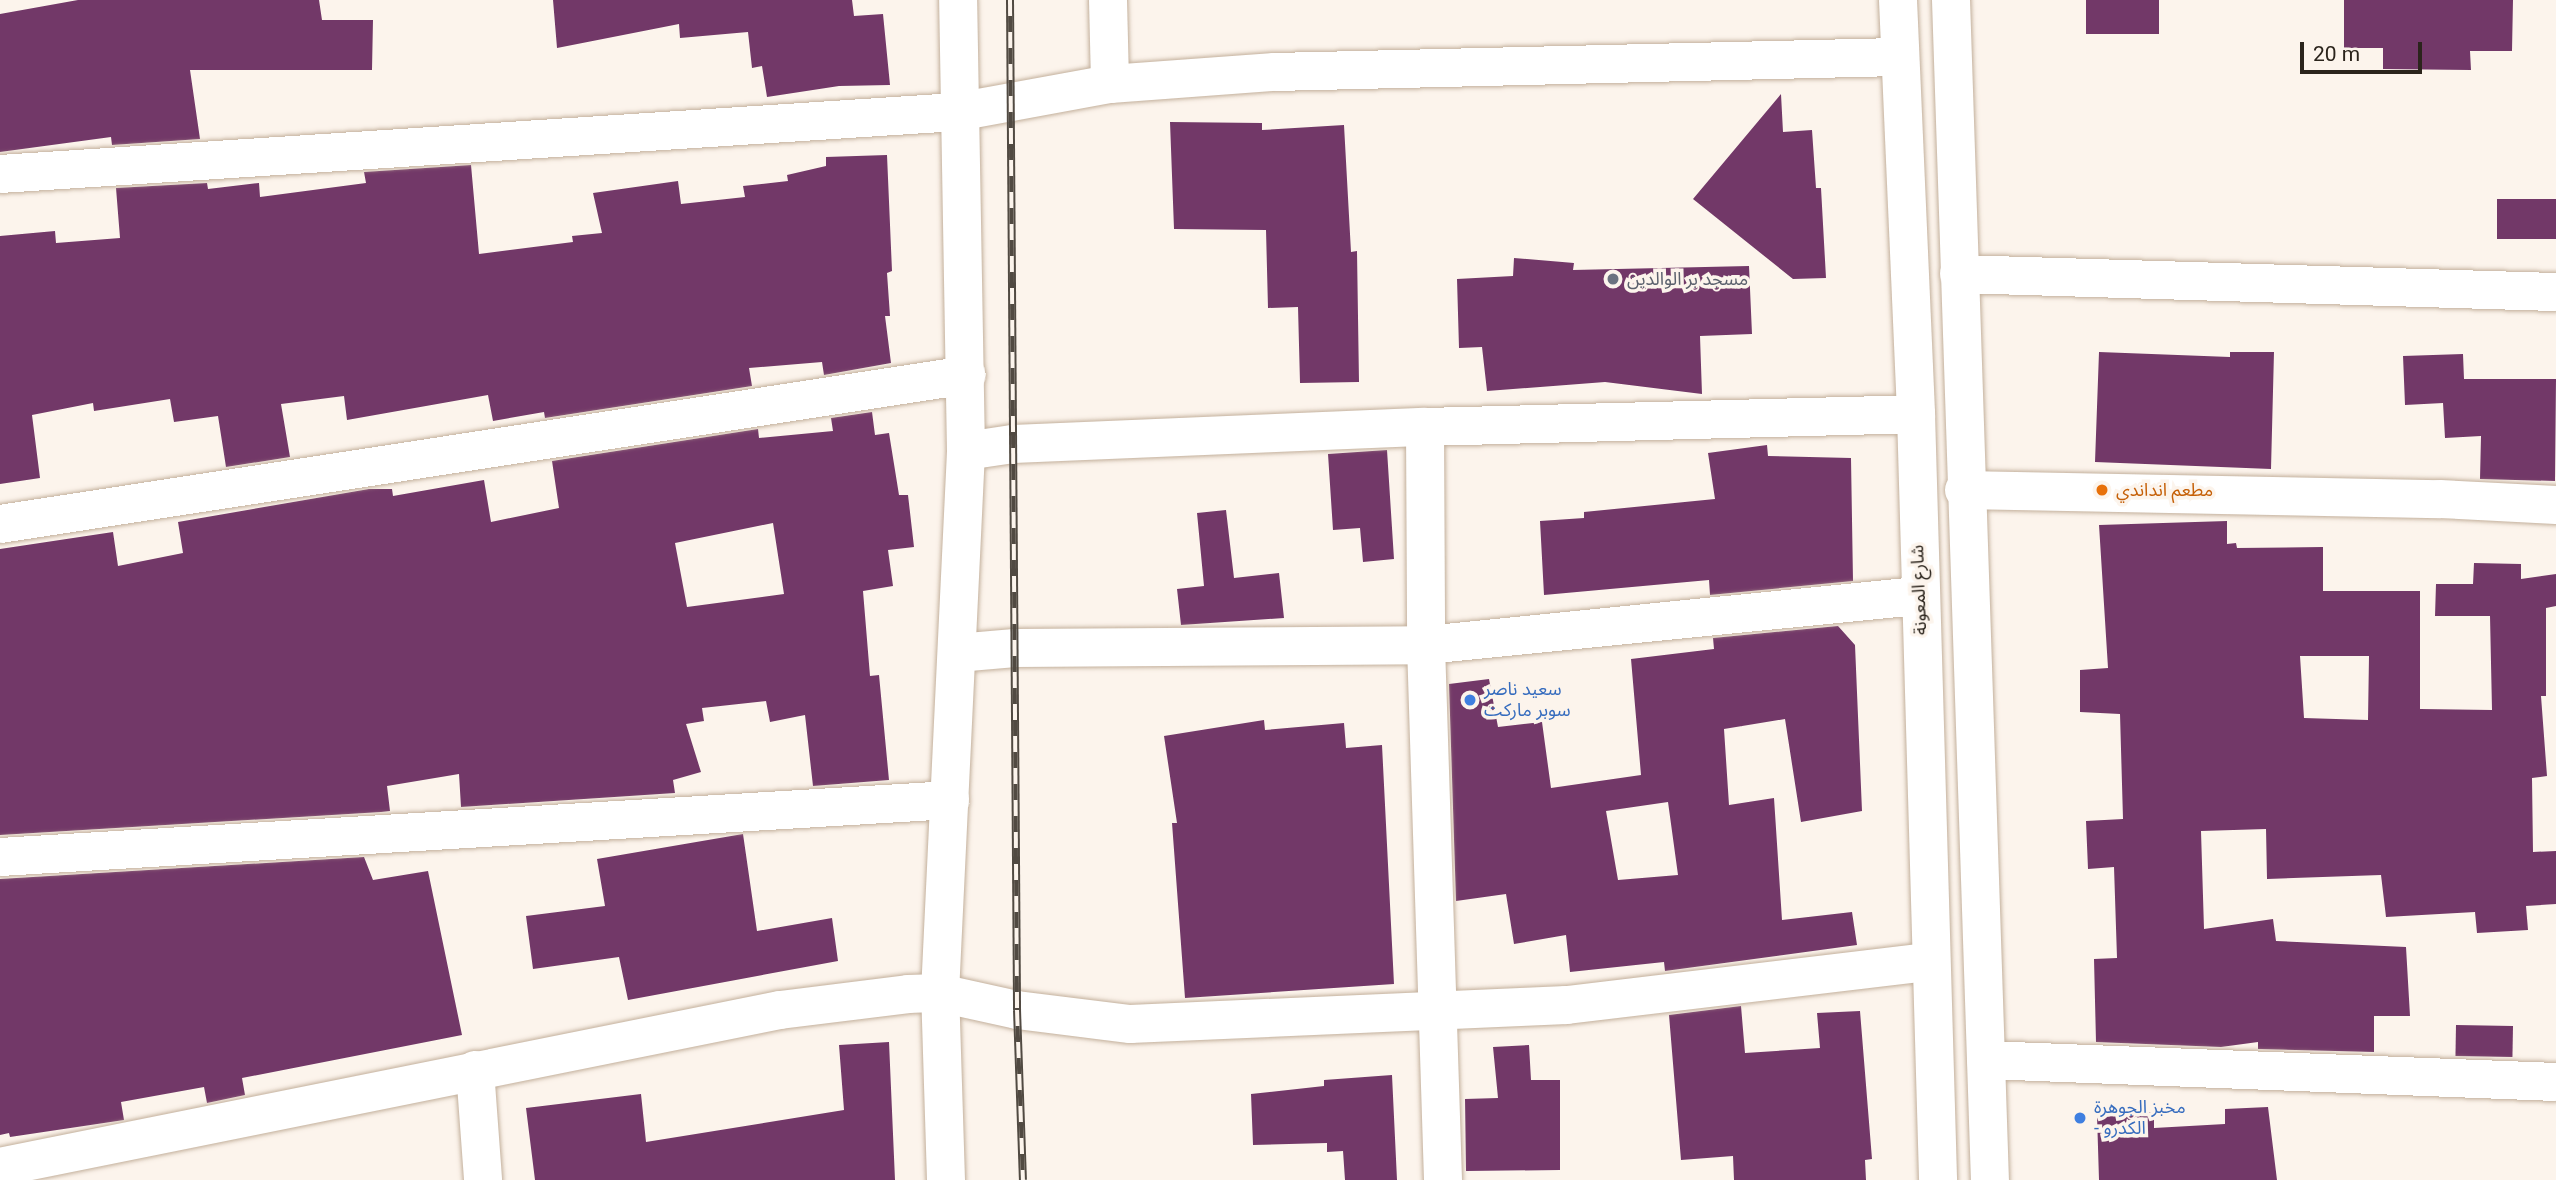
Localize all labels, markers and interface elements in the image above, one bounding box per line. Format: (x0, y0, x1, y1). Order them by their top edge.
scale bar (2304, 28, 2426, 72)
text: 20 m (2313, 42, 2360, 66)
place label: مسجد بر الوالدين (1627, 268, 1748, 290)
marker: مسجد بر الوالدين (1605, 271, 1621, 287)
place label: مطعم انداندي (2116, 479, 2213, 501)
marker: مطعم انداندي (2094, 482, 2110, 498)
street label: شارع المعونة (1907, 544, 1931, 636)
place label: سعيد ناصر سوبر ماركت (1484, 679, 1571, 722)
marker: سعيد ناصر سوبر ماركت (1462, 692, 1478, 708)
place label: مخبز الجوهرة - الكدرو (2094, 1097, 2186, 1140)
marker: مخبز الجوهرة - الكدرو (2072, 1110, 2088, 1126)

